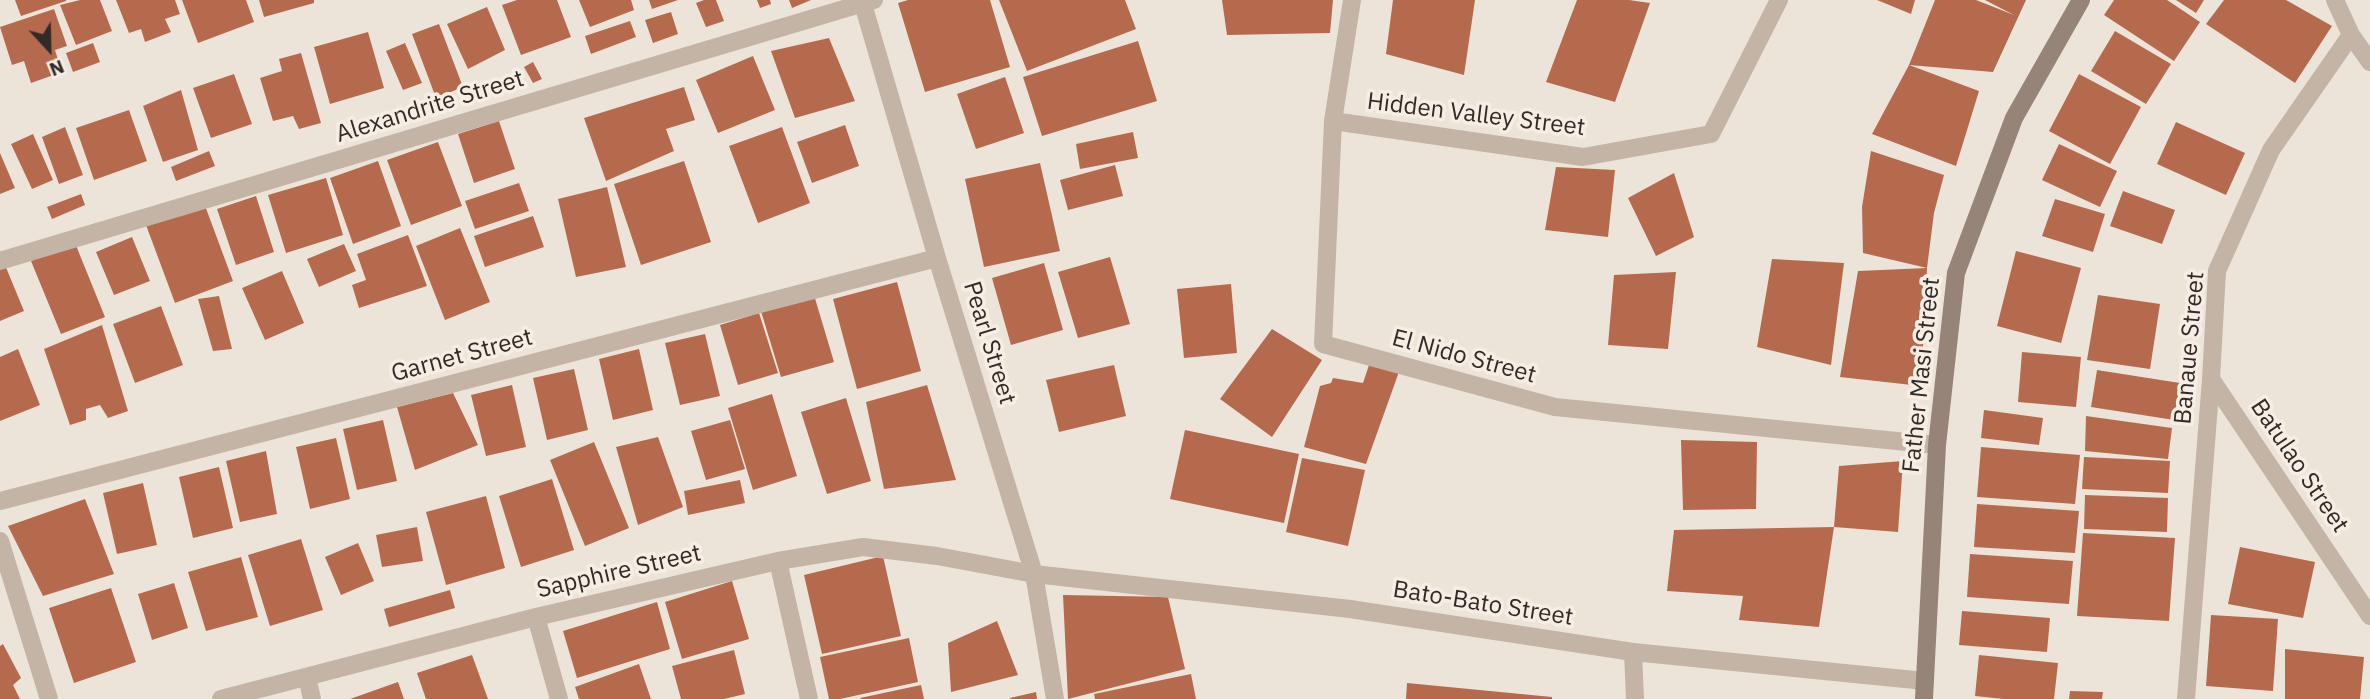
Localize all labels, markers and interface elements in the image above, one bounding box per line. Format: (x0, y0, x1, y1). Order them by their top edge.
north arrow (14, 14, 84, 84)
text: N (46, 55, 68, 82)
street label: Alexandrite Street (332, 65, 528, 149)
street label: Hidden Valley Street (1365, 87, 1587, 143)
street label: Banaue Street (2169, 270, 2211, 426)
street label: Father Masi Street (1897, 276, 1947, 474)
street label: Pearl Street (957, 278, 1021, 408)
street label: Garnet Street (388, 323, 536, 389)
street label: El Nido Street (1389, 324, 1539, 390)
street label: Batulao Street (2244, 394, 2354, 538)
street label: Sapphire Street (534, 539, 704, 605)
street label: Bato-Bato Street (1391, 576, 1575, 632)

